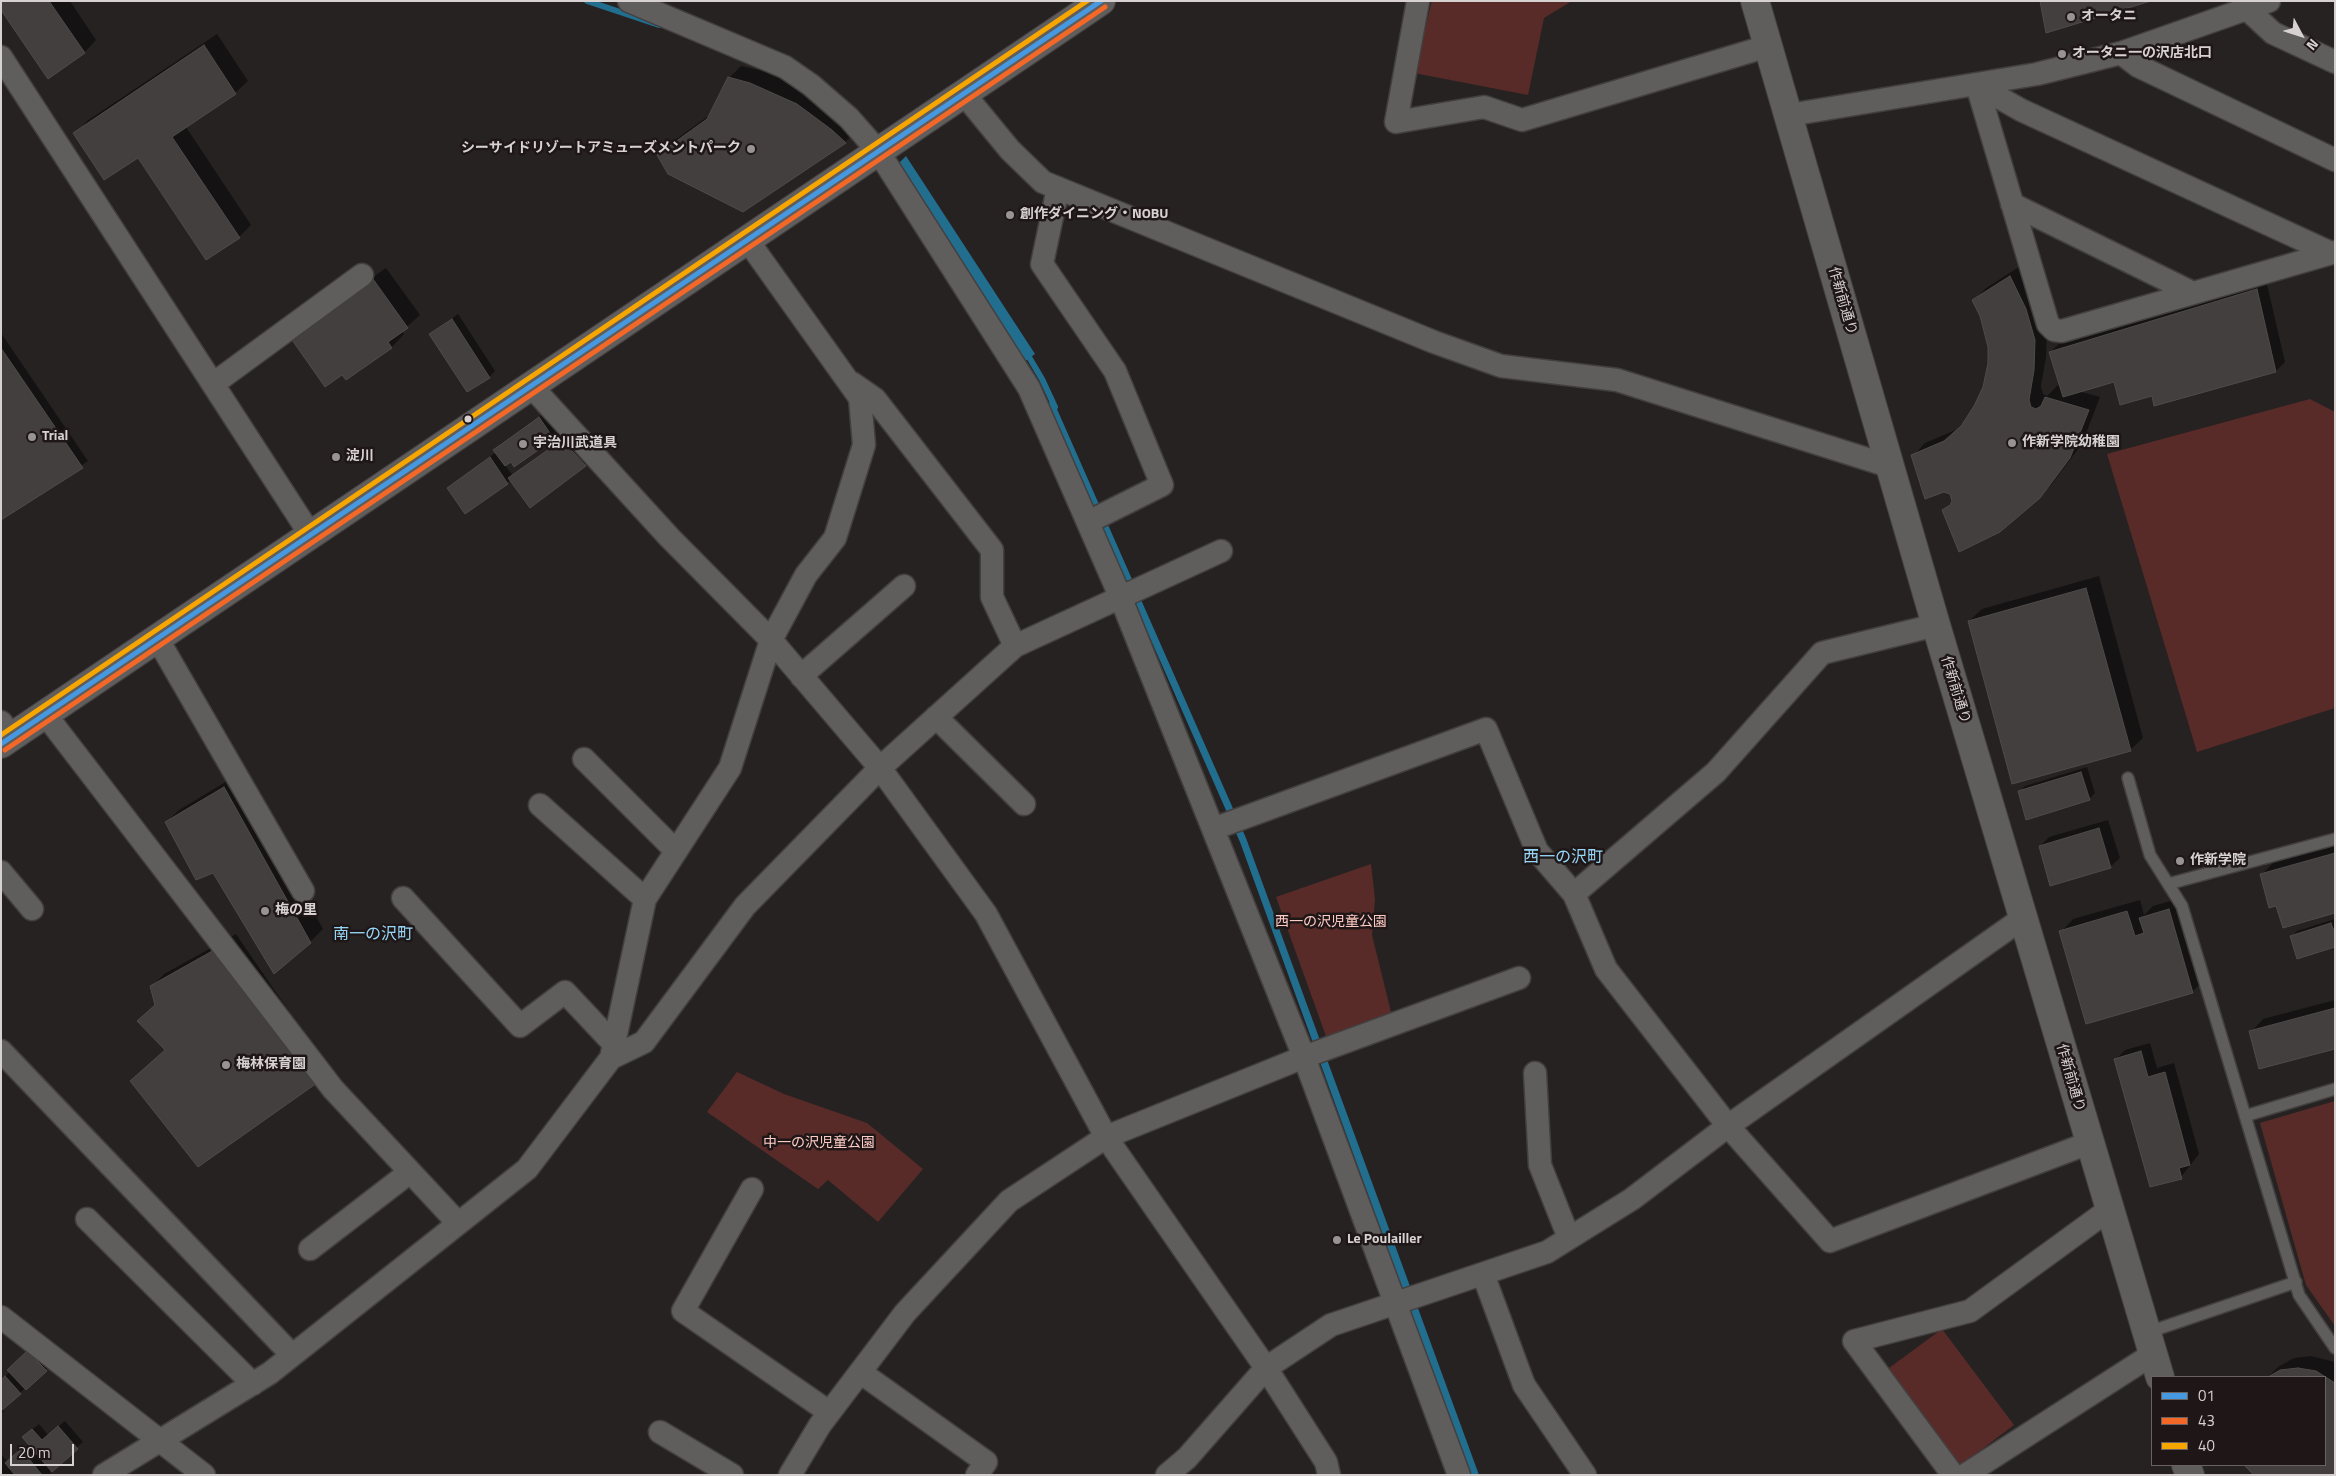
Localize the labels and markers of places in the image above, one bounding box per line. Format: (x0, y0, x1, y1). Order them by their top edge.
place label: オータニ (2081, 9, 2137, 25)
marker: オータニ (2065, 11, 2077, 23)
place label: オータニ一の沢店北口 (2072, 46, 2212, 62)
marker: オータニ一の沢店北口 (2056, 48, 2068, 60)
place label: シーサイドリゾートアミューズメントパーク (461, 141, 741, 157)
marker: シーサイドリゾートアミューズメントパーク (745, 143, 757, 155)
place label: 創作ダイニング・NOBU (1020, 207, 1169, 223)
marker: 創作ダイニング・NOBU (1004, 209, 1016, 221)
unlabelled marker (463, 414, 473, 424)
place label: Trial (42, 429, 68, 445)
marker: Trial (26, 431, 38, 443)
place label: 作新学院幼稚園 (2022, 435, 2120, 451)
place label: 宇治川武道具 (533, 436, 617, 452)
marker: 作新学院幼稚園 (2006, 437, 2018, 449)
marker: 宇治川武道具 (517, 438, 529, 450)
place label: 淀川 (346, 449, 374, 465)
marker: 淀川 (330, 451, 342, 463)
place label: 作新学院 (2190, 853, 2246, 869)
marker: 作新学院 (2174, 855, 2186, 867)
place label: 梅の里 (275, 903, 317, 919)
marker: 梅の里 (259, 905, 271, 917)
place label: 梅林保育園 (236, 1057, 306, 1073)
marker: 梅林保育園 (220, 1059, 232, 1071)
place label: Le Poulailler (1347, 1232, 1422, 1248)
marker: Le Poulailler (1331, 1234, 1343, 1246)

